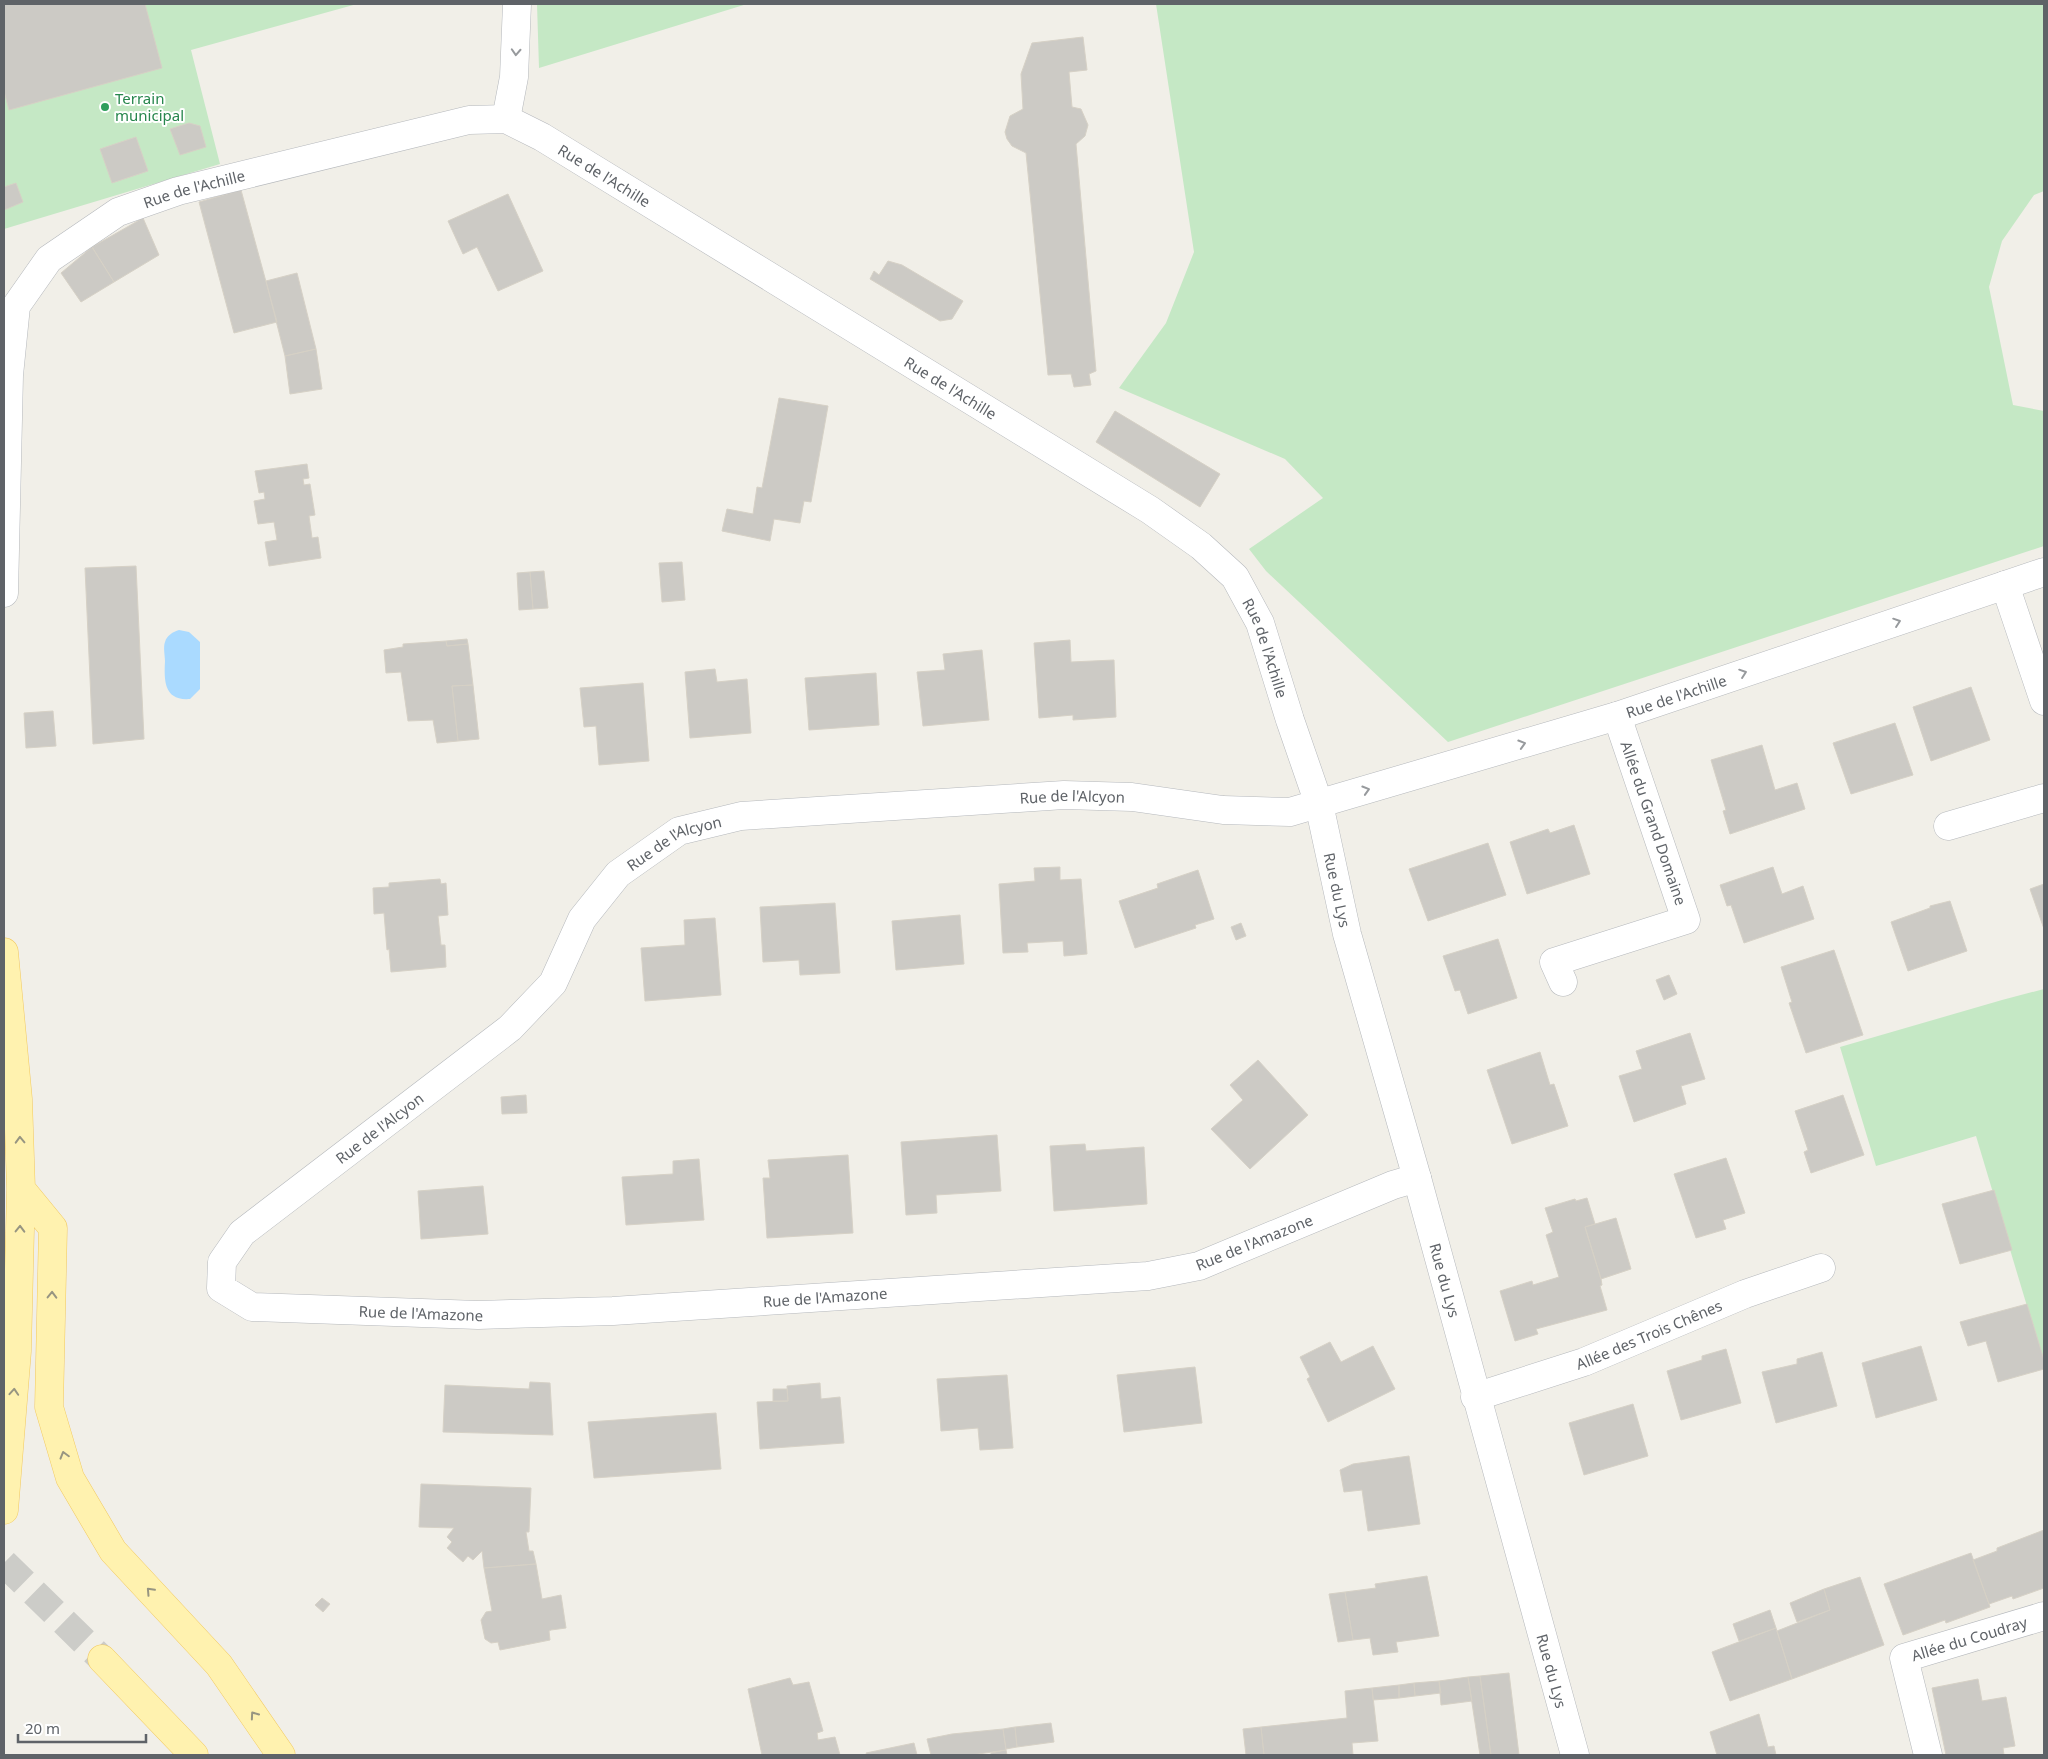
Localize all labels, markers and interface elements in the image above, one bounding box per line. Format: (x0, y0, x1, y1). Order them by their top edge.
one-way arrow (510, 49, 521, 57)
place label: Terrain municipal (115, 88, 184, 125)
marker: Terrain municipal (99, 101, 111, 113)
street label: Rue de l'Achille (555, 139, 654, 211)
street label: Rue de l'Achille (140, 165, 247, 212)
street label: Rue de l'Achille (901, 352, 1001, 424)
street label: Rue de l'Achille (1238, 594, 1293, 700)
one-way arrow (1892, 617, 1901, 627)
one-way arrow (1738, 669, 1747, 679)
street label: Rue de l'Achille (1623, 670, 1729, 722)
street label: Allée du Grand Domaine (1617, 738, 1691, 908)
one-way arrow (1517, 740, 1525, 750)
street label: Rue de l'Alcyon (1019, 785, 1125, 808)
one-way arrow (1361, 786, 1369, 796)
street label: Rue de l'Alcyon (622, 811, 724, 875)
street label: Rue du Lys (1320, 851, 1355, 929)
street label: Rue de l'Alcyon (331, 1088, 427, 1168)
one-way arrow (14, 1136, 25, 1144)
street label: Rue de l'Amazone (1192, 1209, 1316, 1275)
one-way arrow (15, 1225, 25, 1233)
street label: Rue du Lys (1425, 1241, 1465, 1320)
street label: Rue de l'Amazone (762, 1283, 888, 1311)
one-way arrow (47, 1290, 57, 1298)
street label: Allée des Trois Chênes (1573, 1295, 1725, 1374)
street label: Rue de l'Amazone (358, 1301, 484, 1325)
one-way arrow (8, 1387, 19, 1395)
one-way arrow (59, 1451, 69, 1460)
one-way arrow (147, 1587, 156, 1596)
street label: Allée du Coudray (1909, 1612, 2030, 1665)
street label: Rue du Lys (1532, 1631, 1572, 1710)
one-way arrow (250, 1711, 260, 1720)
scale bar (18, 1712, 145, 1744)
text: 20 m (25, 1718, 60, 1738)

